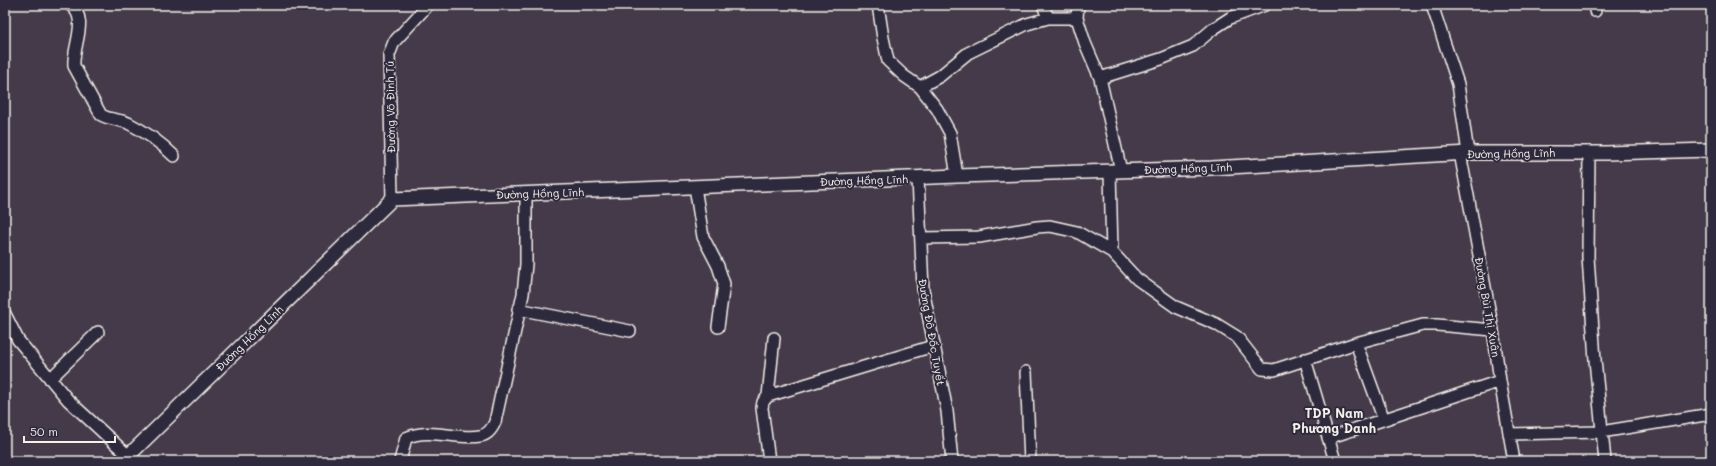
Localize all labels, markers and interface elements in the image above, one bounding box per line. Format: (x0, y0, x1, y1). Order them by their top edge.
street label: Đường Võ Đình Tú (382, 61, 398, 153)
street label: Đường Hồng Lĩnh (1467, 145, 1555, 161)
street label: Đường Hồng Lĩnh (1144, 159, 1232, 177)
street label: Đường Hồng Lĩnh (820, 171, 908, 189)
street label: Đường Hồng Lĩnh (496, 184, 584, 202)
street label: Đường Bùi Thị Xuân (1472, 256, 1504, 358)
street label: Đướng Đô Đốc Tuyết (915, 277, 949, 387)
street label: Đường Hồng Lĩnh (212, 302, 286, 374)
district label: TDP Nam Phương Danh (1292, 404, 1376, 436)
scale bar (24, 418, 115, 444)
text: 50 m (30, 423, 58, 439)

